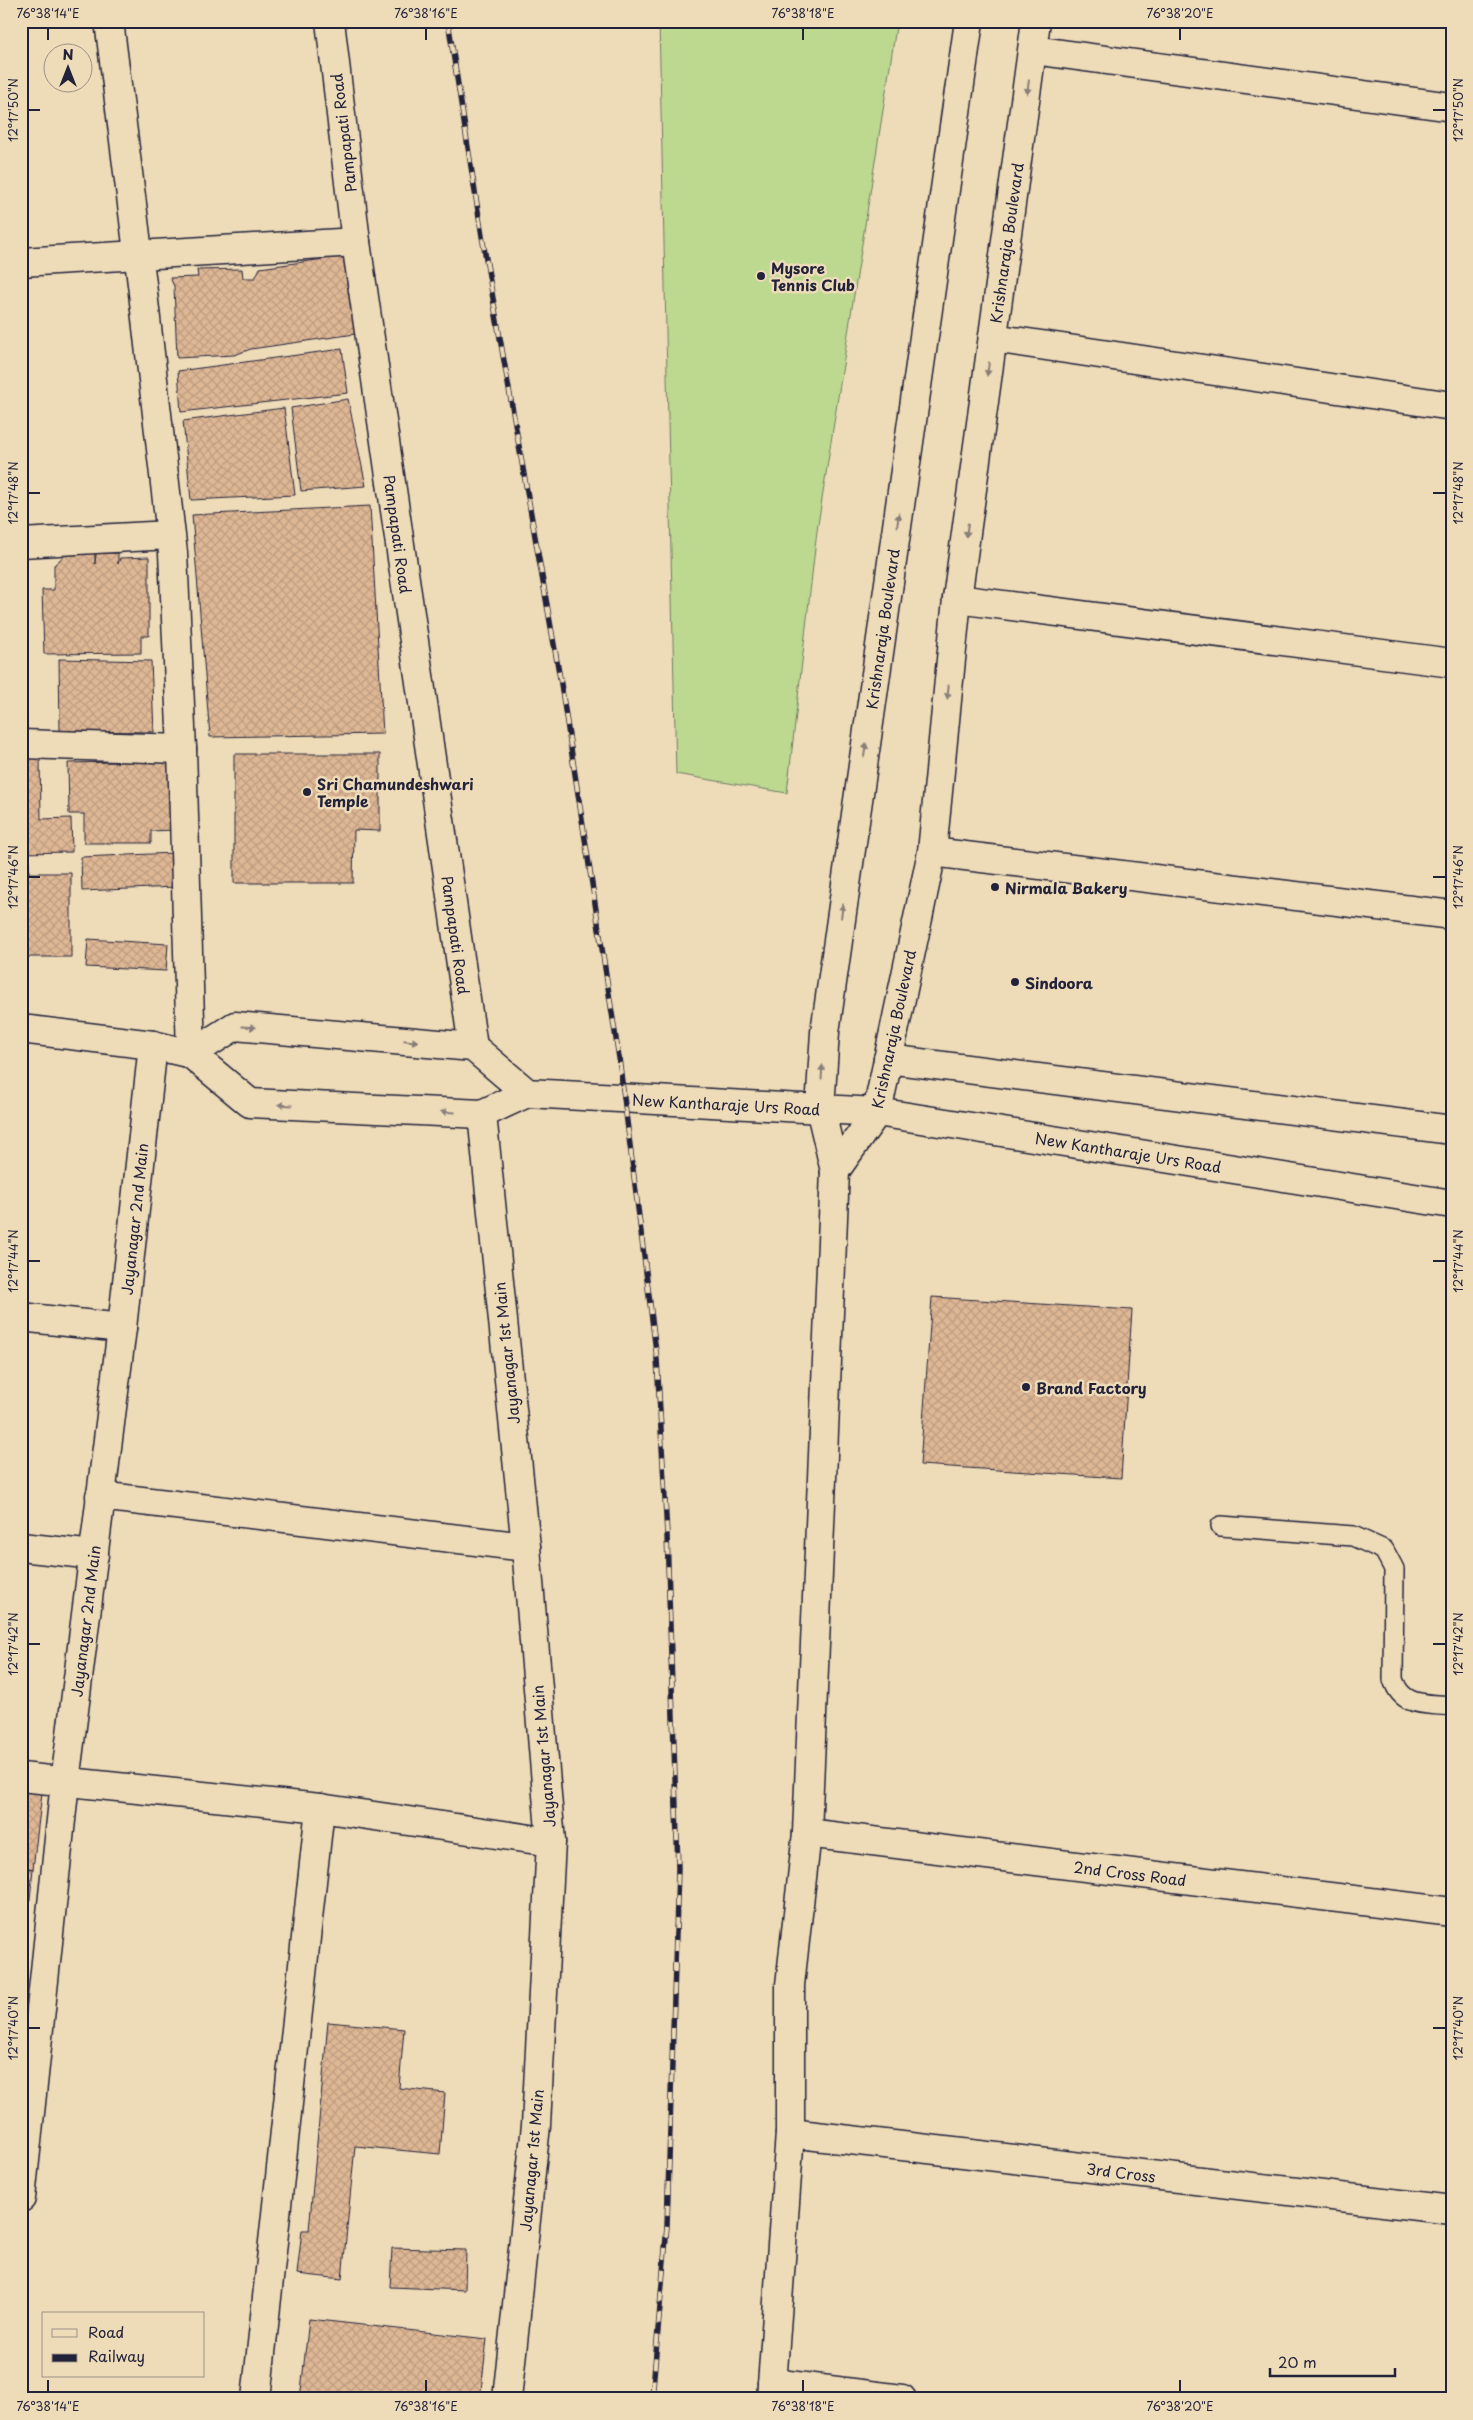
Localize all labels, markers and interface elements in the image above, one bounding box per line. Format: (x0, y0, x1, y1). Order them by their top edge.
text: 76°38'14"E (16, 4, 80, 22)
text: 76°38'16"E (394, 4, 458, 22)
text: 76°38'18"E (772, 4, 834, 22)
text: 76°38'20"E (1147, 4, 1213, 22)
north arrow (42, 42, 92, 92)
text: N (62, 44, 74, 65)
street label: Pampapati Road (324, 72, 362, 194)
text: 12°17'50"N (4, 78, 22, 142)
text: 12°17'50"N (1449, 78, 1467, 142)
one-way arrow (1024, 79, 1032, 95)
street label: Krishnaraja Boulevard (983, 161, 1029, 325)
place label: Mysore Tennis Club (771, 256, 855, 296)
marker: Mysore Tennis Club (755, 270, 767, 282)
one-way arrow (984, 362, 992, 378)
text: 12°17'48"N (4, 461, 22, 525)
text: 12°17'48"N (1449, 461, 1467, 525)
street label: Pampapati Road (378, 473, 418, 595)
one-way arrow (894, 511, 902, 527)
one-way arrow (962, 523, 970, 539)
street label: Krishnaraja Boulevard (859, 547, 905, 711)
one-way arrow (944, 684, 952, 700)
one-way arrow (861, 742, 869, 758)
place label: Sri Chamundeshwari Temple (317, 772, 473, 812)
marker: Sri Chamundeshwari Temple (301, 786, 313, 798)
text: 12°17'46"N (4, 845, 22, 909)
text: 12°17'46"N (1449, 845, 1467, 909)
street label: Pampapati Road (436, 874, 476, 996)
place label: Nirmala Bakery (1005, 876, 1128, 899)
marker: Nirmala Bakery (989, 881, 1001, 893)
one-way arrow (838, 902, 846, 918)
street label: Krishnaraja Boulevard (865, 947, 921, 1111)
place label: Sindoora (1025, 971, 1094, 994)
marker: Sindoora (1009, 976, 1021, 988)
one-way arrow (241, 1024, 257, 1032)
one-way arrow (403, 1037, 419, 1045)
one-way arrow (818, 1064, 826, 1080)
street label: New Kantharaje Urs Road (631, 1088, 821, 1120)
one-way arrow (277, 1100, 293, 1108)
one-way arrow (440, 1108, 456, 1116)
street label: New Kantharaje Urs Road (1033, 1126, 1223, 1178)
street label: Jayanagar 2nd Main (115, 1142, 153, 1296)
text: 12°17'44"N (4, 1229, 22, 1293)
text: 12°17'44"N (1449, 1229, 1467, 1293)
street label: Jayanagar 1st Main (487, 1281, 525, 1425)
place label: Brand Factory (1036, 1376, 1147, 1399)
marker: Brand Factory (1020, 1381, 1032, 1393)
street label: Jayanagar 2nd Main (64, 1544, 106, 1698)
text: 12°17'42"N (4, 1612, 22, 1676)
text: 12°17'42"N (1449, 1612, 1467, 1676)
street label: Jayanagar 1st Main (525, 1684, 561, 1828)
street label: 2nd Cross Road (1072, 1855, 1188, 1891)
text: 12°17'40"N (4, 1996, 22, 2060)
text: 12°17'40"N (1449, 1996, 1467, 2060)
street label: Jayanagar 1st Main (513, 2088, 549, 2232)
street label: 3rd Cross (1085, 2156, 1157, 2188)
legend (42, 2312, 205, 2378)
text: Road (88, 2320, 124, 2343)
text: Railway (88, 2344, 145, 2367)
scale bar (1270, 2345, 1396, 2377)
text: 20 m (1278, 2350, 1317, 2373)
text: 76°38'14"E (16, 2397, 80, 2415)
text: 76°38'16"E (394, 2397, 458, 2415)
text: 76°38'18"E (772, 2397, 834, 2415)
text: 76°38'20"E (1147, 2397, 1213, 2415)

